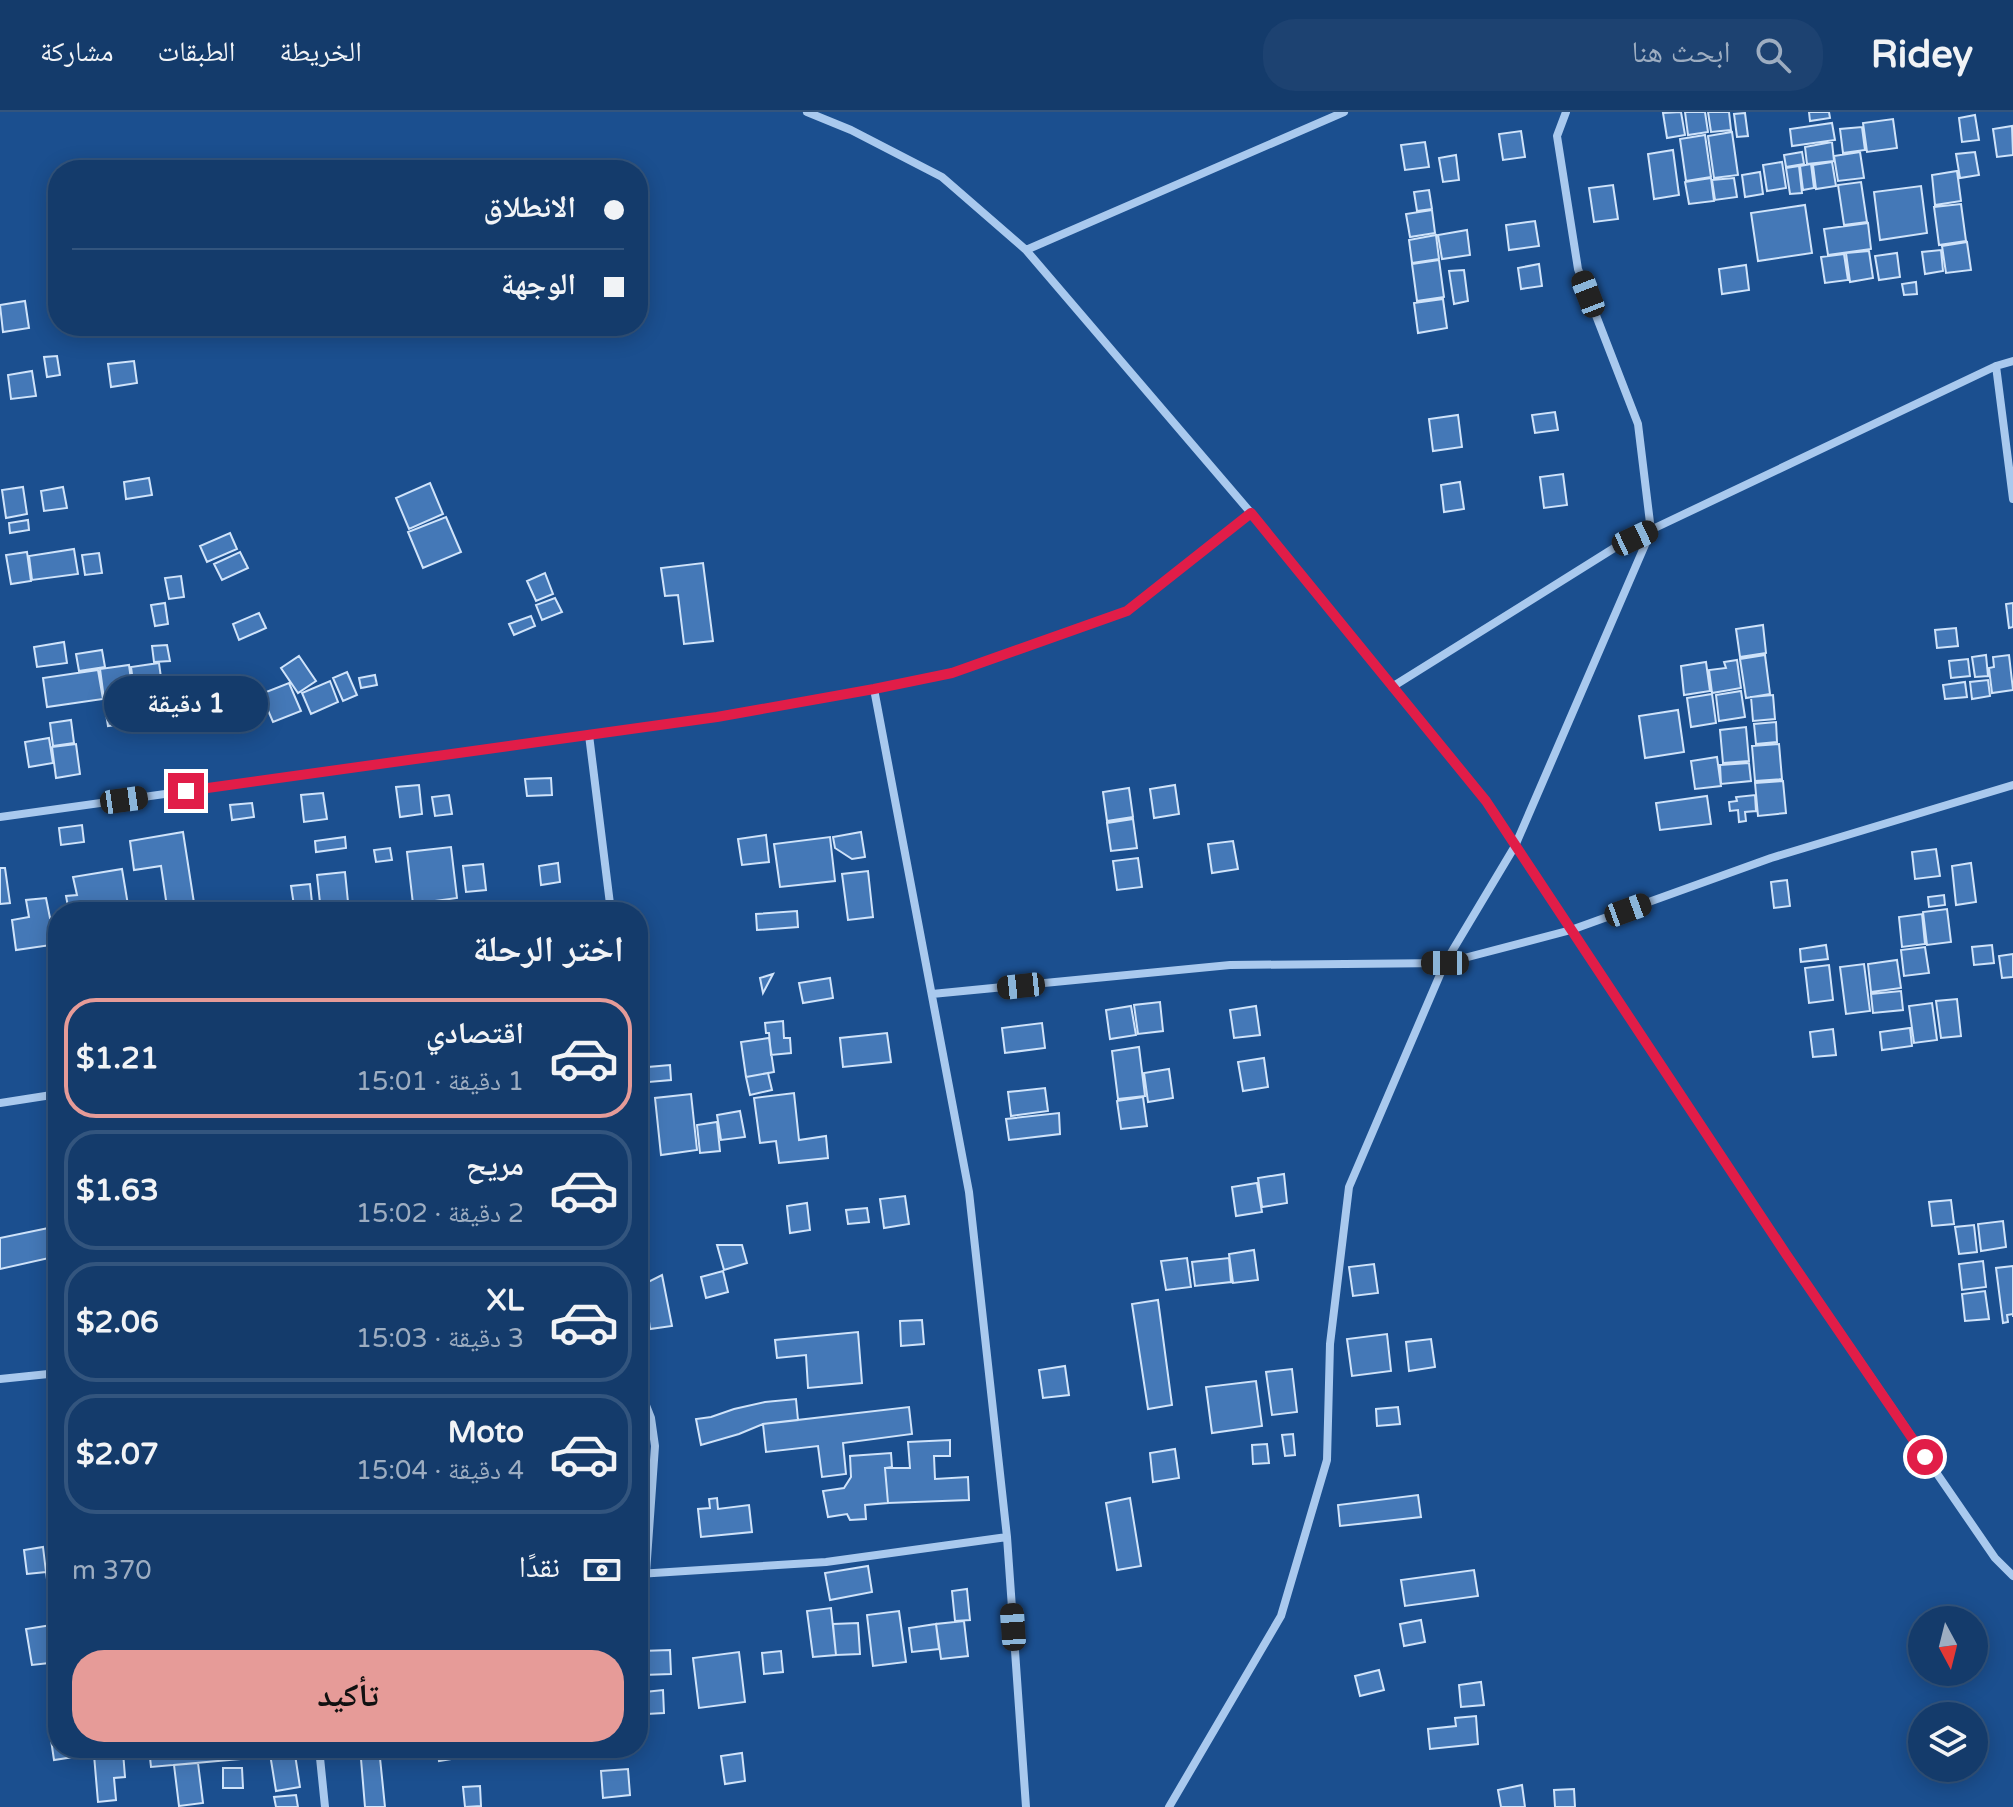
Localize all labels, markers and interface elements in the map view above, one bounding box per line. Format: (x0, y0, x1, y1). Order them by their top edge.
search box (1263, 19, 1823, 91)
text: Ridey (1871, 32, 1973, 78)
icon: search (1751, 33, 1795, 77)
text: ابحث هنا (1631, 34, 1731, 71)
text: مشاركة (40, 35, 114, 69)
text: الطبقات (158, 35, 235, 69)
text: الخريطة (279, 35, 362, 69)
text: الانطلاق (483, 189, 576, 226)
text: الوجهة (501, 266, 576, 303)
car (1568, 267, 1608, 321)
car (1608, 517, 1662, 559)
callout: 1 دقيقة (104, 675, 268, 731)
text: 1 دقيقة (147, 688, 225, 719)
route end (168, 773, 204, 809)
car (99, 785, 149, 815)
car (1601, 891, 1655, 929)
text: اختر الرحلة (473, 928, 624, 971)
car (1421, 951, 1469, 975)
car (996, 972, 1046, 1000)
text: اقتصادي (426, 1015, 524, 1052)
icon: car (548, 1022, 620, 1094)
text: $1.21 (76, 1040, 159, 1077)
text: 1 دقيقة · 15:01 (356, 1066, 524, 1097)
text: مريح (466, 1147, 524, 1184)
icon: car (548, 1154, 620, 1226)
text: $1.63 (76, 1172, 159, 1209)
text: 2 دقيقة · 15:02 (356, 1198, 524, 1229)
text: XL (487, 1282, 524, 1319)
icon: car (548, 1286, 620, 1358)
text: $2.06 (76, 1304, 159, 1341)
text: 3 دقيقة · 15:03 (356, 1323, 524, 1354)
text: Moto (448, 1414, 524, 1451)
icon: car (548, 1418, 620, 1490)
text: $2.07 (76, 1436, 159, 1473)
route start (1907, 1439, 1943, 1475)
text: 4 دقيقة · 15:04 (356, 1455, 524, 1486)
icon: cash (580, 1548, 624, 1592)
text: نقدًا (519, 1549, 560, 1586)
text: 370 m (72, 1555, 152, 1586)
car (999, 1602, 1027, 1652)
north arrow (1908, 1606, 1988, 1686)
map controls (1908, 1606, 1988, 1782)
button: تأكيد (72, 1650, 624, 1742)
button: layers (1908, 1702, 1988, 1782)

